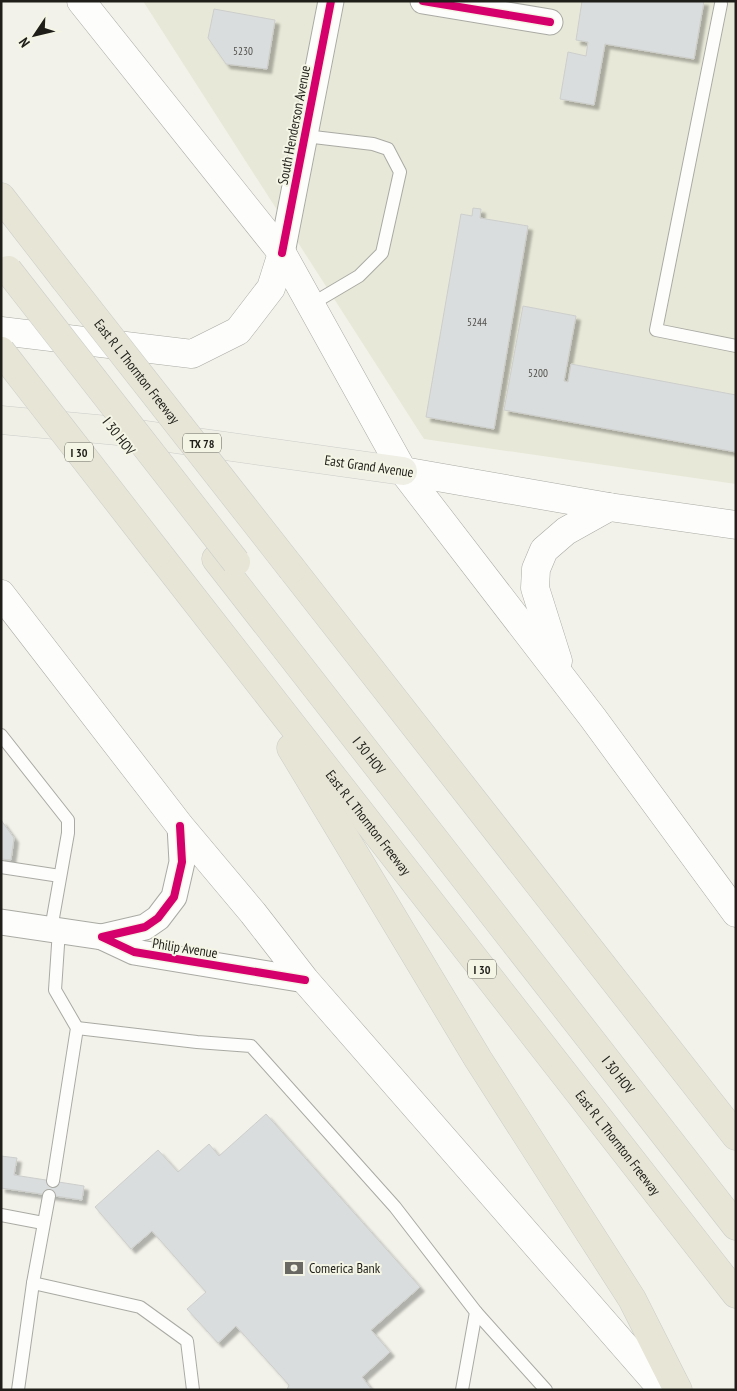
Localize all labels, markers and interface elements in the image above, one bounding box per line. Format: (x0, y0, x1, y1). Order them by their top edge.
north arrow (10, 10, 60, 60)
text: N (15, 34, 34, 51)
house number: 5230 (233, 44, 253, 58)
street label: South Henderson Avenue (274, 64, 314, 186)
street label: East R L Thornton Freeway (90, 315, 184, 428)
house number: 5244 (467, 315, 487, 329)
house number: 5200 (528, 366, 548, 380)
street label: I 30 HOV (99, 413, 140, 459)
road number: TX 78 (183, 433, 221, 452)
road number: I 30 (65, 442, 93, 462)
street label: East Grand Avenue (323, 451, 415, 481)
street label: I 30 HOV (349, 733, 390, 778)
street label: East R L Thornton Freeway (322, 767, 415, 879)
street label: Philip Avenue (151, 934, 219, 962)
road number: I 30 (468, 960, 496, 979)
street label: I 30 HOV (598, 1052, 639, 1098)
street label: East R L Thornton Freeway (571, 1087, 665, 1200)
bank icon: Comerica Bank (283, 1257, 305, 1279)
place label: Comerica Bank (309, 1259, 381, 1277)

